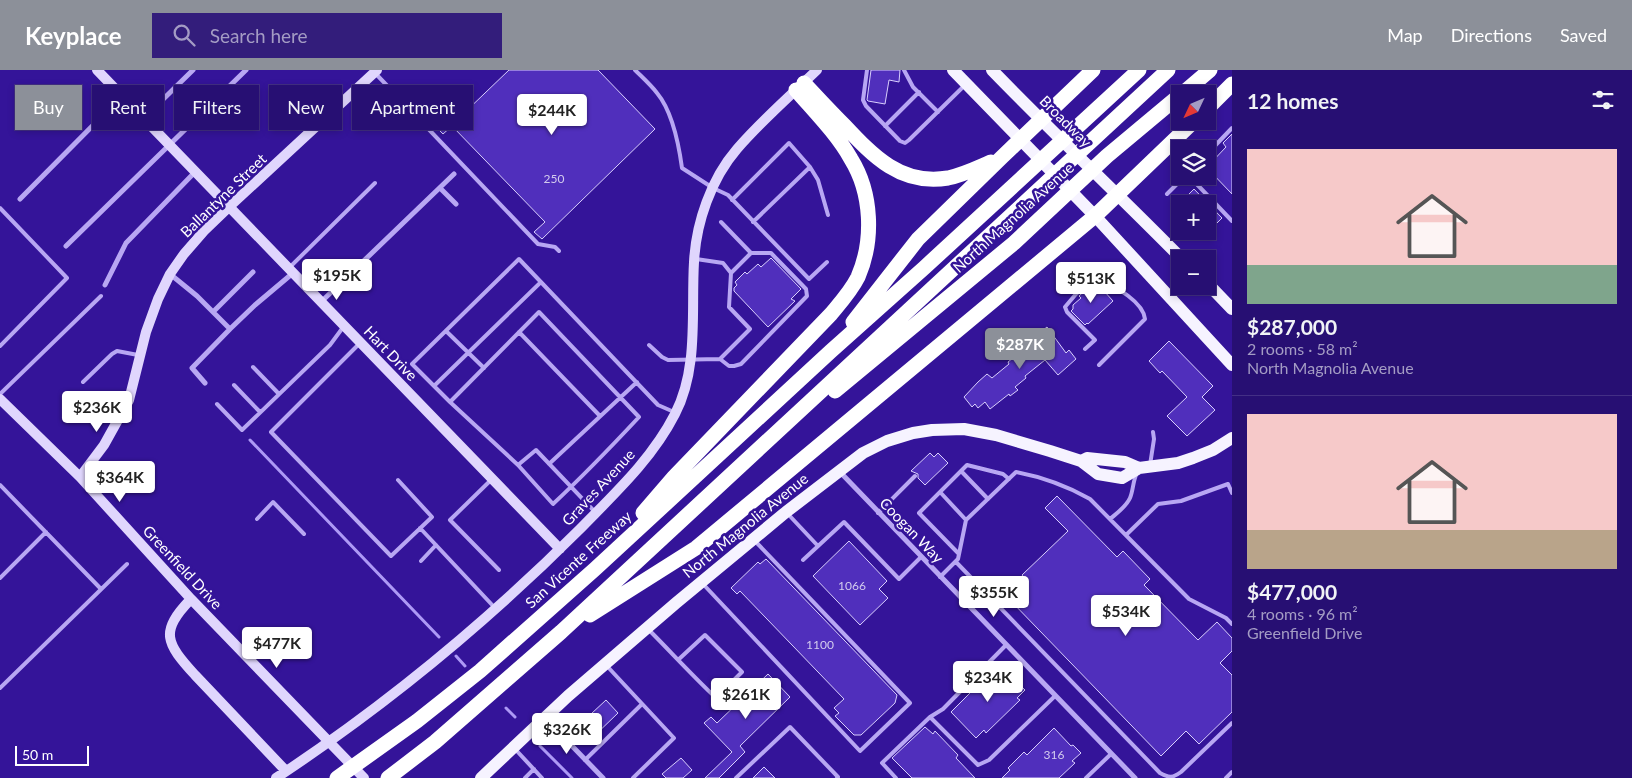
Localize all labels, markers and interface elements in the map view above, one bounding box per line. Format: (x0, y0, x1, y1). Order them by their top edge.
search box (152, 13, 502, 58)
text: Keyplace (25, 21, 122, 50)
icon: search (170, 21, 198, 49)
text: Search here (210, 24, 308, 47)
text: Map (1387, 24, 1423, 46)
text: Directions (1451, 24, 1532, 46)
text: Saved (1560, 24, 1607, 46)
chip: Buy (15, 85, 82, 130)
chip: Rent (92, 85, 164, 130)
chip: Filters (174, 85, 259, 130)
chip: New (269, 85, 342, 130)
chip: Apartment (352, 85, 473, 130)
north arrow (1171, 85, 1216, 130)
map controls (1171, 85, 1216, 295)
icon: filters (1589, 86, 1617, 114)
text: 12 homes (1247, 88, 1338, 113)
street label: Broadway (1036, 91, 1096, 151)
pin: $244K (517, 93, 587, 136)
text: $244K (528, 100, 576, 119)
button: layers (1171, 140, 1216, 185)
street label: Ballantyne Street (176, 149, 270, 241)
street label: North Magnolia Avenue (949, 158, 1077, 276)
house number: 250 (544, 171, 564, 186)
icon: home (1387, 181, 1477, 271)
button: + (1171, 195, 1216, 240)
button: − (1171, 250, 1216, 295)
pin: $195K (302, 258, 372, 301)
pin: $513K (1056, 262, 1126, 304)
text: $195K (313, 265, 361, 284)
text: $513K (1067, 268, 1115, 287)
text: $287,000 (1247, 314, 1337, 339)
street label: Hart Drive (361, 322, 422, 384)
pin: $287K (985, 328, 1055, 370)
text: $287K (996, 334, 1044, 353)
text: 2 rooms · 58 m² (1247, 339, 1358, 358)
text: North Magnolia Avenue (1247, 358, 1414, 377)
pin: $236K (62, 390, 132, 433)
text: $236K (73, 397, 121, 416)
street label: Graves Avenue (558, 445, 638, 529)
icon: home (1387, 447, 1477, 537)
pin: $364K (85, 460, 155, 503)
text: $364K (96, 467, 144, 486)
street label: North Magnolia Avenue (679, 469, 811, 581)
street label: Coogan Way (876, 494, 948, 567)
street label: San Vicente Freeway (521, 506, 635, 611)
street label: Greenfield Drive (140, 521, 227, 613)
pin: $355K (959, 576, 1029, 618)
house number: 1066 (838, 578, 866, 593)
text: $477,000 (1247, 579, 1337, 604)
text: $355K (970, 582, 1018, 601)
pin: $534K (1091, 594, 1161, 637)
text: $534K (1102, 601, 1150, 620)
text: 4 rooms · 96 m² (1247, 604, 1358, 623)
text: Greenfield Drive (1247, 623, 1362, 642)
pin: $477K (242, 626, 312, 669)
text: $477K (253, 633, 301, 652)
house number: 1100 (806, 637, 834, 652)
pin: $234K (953, 660, 1023, 703)
text: $234K (964, 667, 1012, 686)
pin: $261K (711, 678, 781, 720)
text: $261K (722, 684, 770, 703)
pin: $326K (532, 712, 602, 755)
text: $326K (543, 719, 591, 738)
scale bar (15, 743, 89, 766)
text: 50 m (22, 746, 53, 763)
house number: 316 (1044, 747, 1064, 762)

